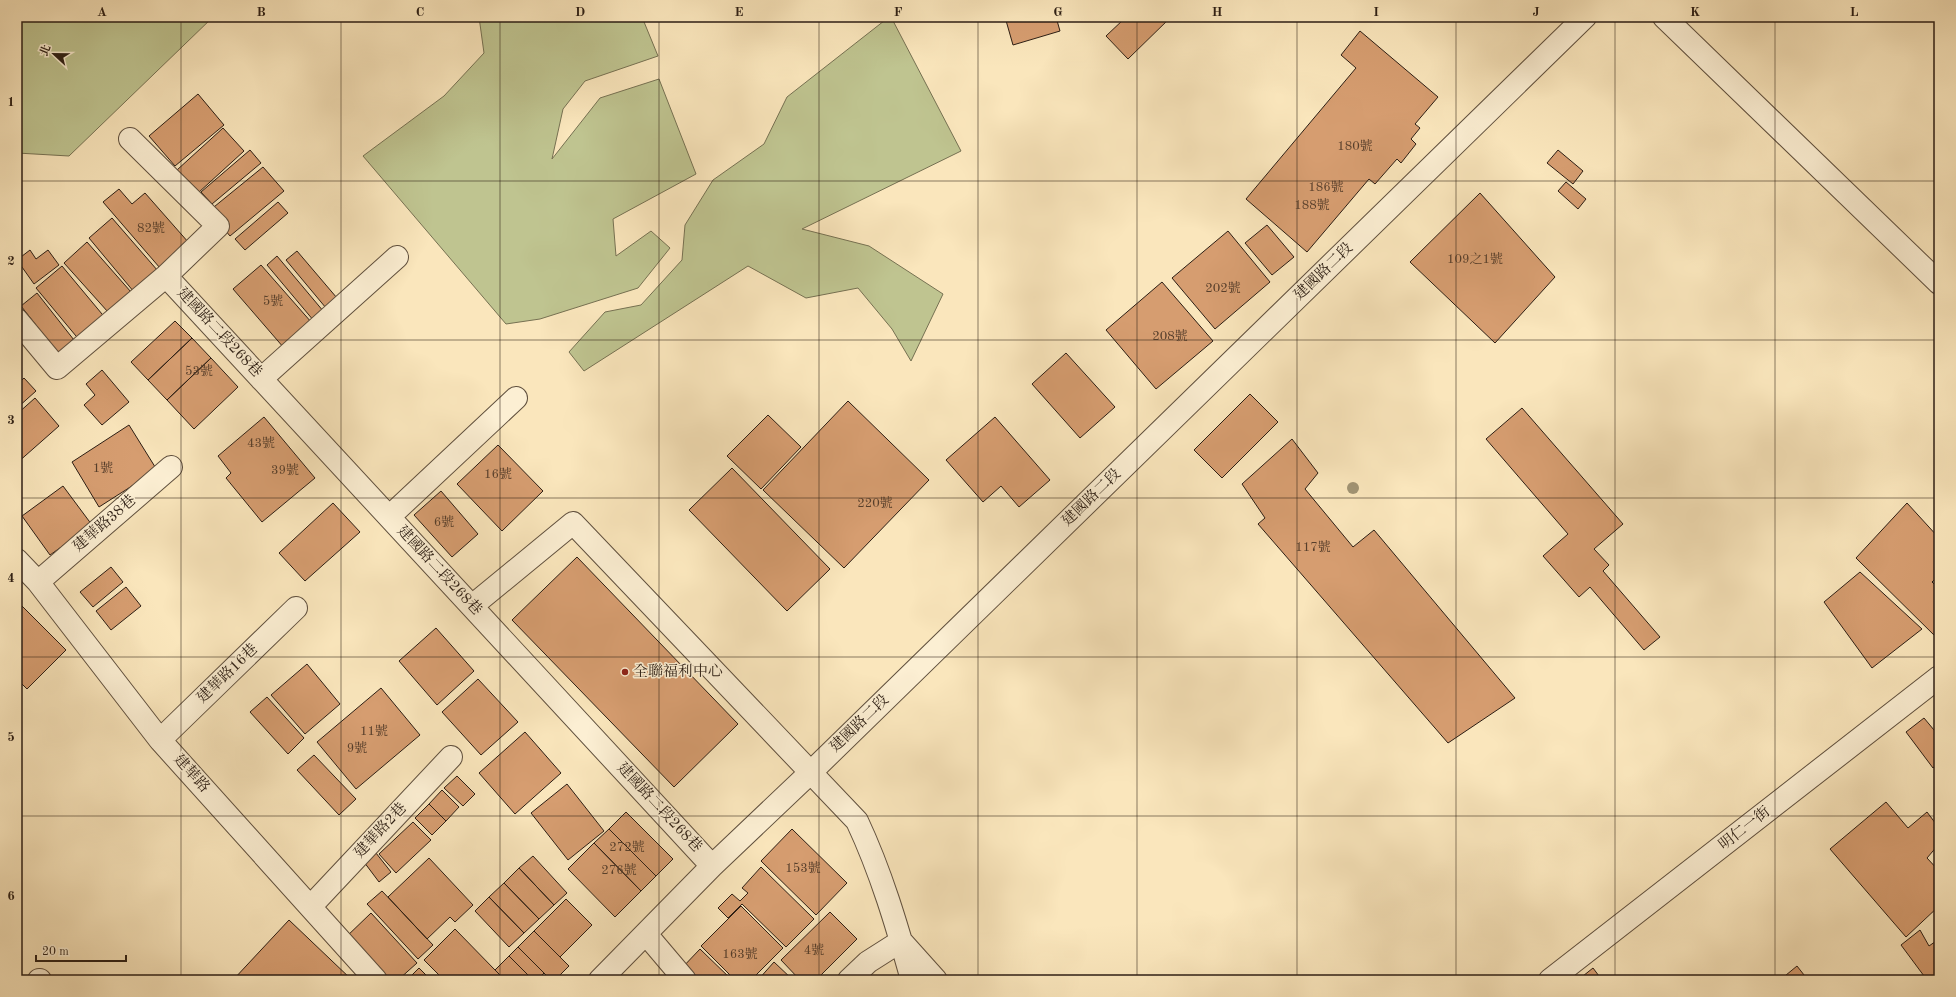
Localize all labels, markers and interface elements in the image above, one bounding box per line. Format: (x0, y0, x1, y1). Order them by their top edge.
text: A (97, 6, 107, 19)
text: B (256, 6, 266, 19)
text: C (416, 6, 424, 19)
text: D (575, 6, 585, 19)
text: E (735, 6, 744, 19)
text: F (894, 6, 903, 19)
text: G (1053, 6, 1063, 19)
text: H (1212, 6, 1223, 19)
text: I (1373, 6, 1379, 19)
text: J (1532, 6, 1540, 19)
text: K (1690, 6, 1700, 19)
text: L (1850, 6, 1859, 19)
north arrow (34, 34, 74, 74)
text: 北 (37, 43, 53, 58)
text: 1 (7, 96, 15, 109)
house number: 180號 (1337, 139, 1373, 153)
house number: 186號 (1308, 180, 1344, 194)
house number: 188號 (1294, 198, 1330, 212)
house number: 82號 (137, 221, 165, 235)
street label: 建國路二段 (1290, 239, 1356, 303)
house number: 109之1號 (1447, 252, 1503, 266)
text: 2 (7, 255, 15, 268)
house number: 202號 (1205, 281, 1241, 295)
street label: 建國路二段268巷 (174, 284, 266, 381)
house number: 5號 (263, 294, 283, 308)
house number: 208號 (1152, 329, 1188, 343)
house number: 53號 (185, 364, 213, 378)
text: 3 (7, 414, 15, 427)
house number: 43號 (247, 436, 275, 450)
house number: 1號 (93, 461, 113, 475)
house number: 39號 (271, 463, 299, 477)
street label: 建國路二段 (1058, 465, 1124, 529)
house number: 16號 (484, 467, 512, 481)
street label: 建華路38巷 (70, 491, 139, 555)
house number: 220號 (857, 496, 893, 510)
house number: 6號 (434, 515, 454, 529)
street label: 建國路二段268巷 (394, 522, 486, 619)
house number: 117號 (1295, 540, 1331, 554)
text: 4 (7, 572, 15, 585)
street label: 建華路16巷 (194, 640, 261, 706)
place label: 全聯福利中心 (633, 663, 723, 680)
marker: 全聯福利中心 (620, 667, 630, 677)
street label: 建國路二段 (826, 691, 892, 755)
house number: 11號 (360, 724, 388, 738)
text: 5 (7, 731, 15, 744)
house number: 9號 (347, 741, 367, 755)
street label: 建華路 (170, 751, 213, 796)
street label: 建國路二段268巷 (614, 759, 706, 856)
street label: 建華路2巷 (351, 799, 410, 861)
street label: 明仁一街 (1716, 803, 1773, 853)
house number: 272號 (609, 840, 645, 854)
house number: 153號 (785, 861, 821, 875)
house number: 276號 (601, 863, 637, 877)
text: 6 (7, 890, 15, 903)
scale bar (36, 937, 126, 963)
house number: 4號 (804, 943, 824, 957)
text: 20 m (42, 946, 69, 958)
house number: 163號 (722, 947, 758, 961)

